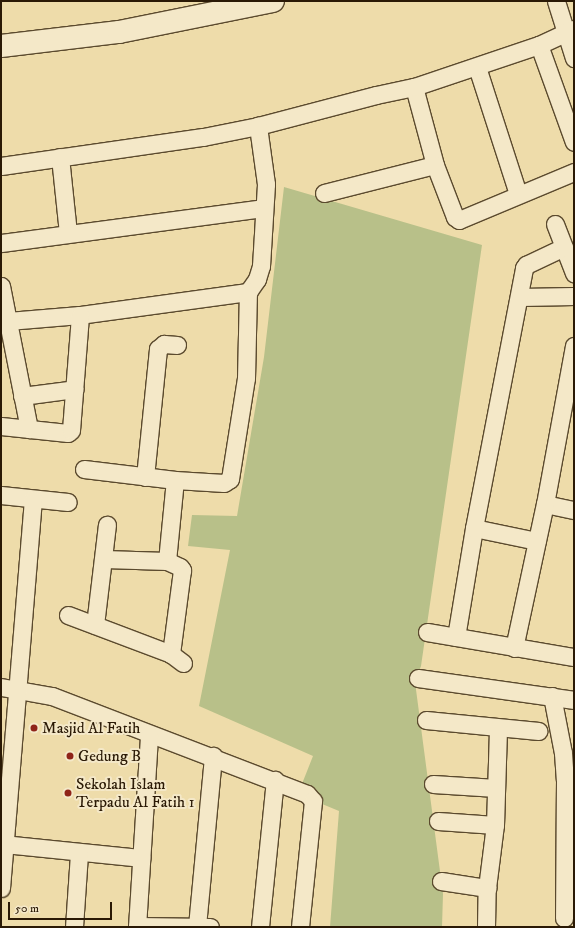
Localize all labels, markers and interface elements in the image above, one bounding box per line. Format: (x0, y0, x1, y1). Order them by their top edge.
place label: Masjid Al Fatih (42, 718, 140, 738)
marker: Masjid Al Fatih (29, 723, 39, 733)
place label: Gedung B (78, 746, 141, 766)
marker: Gedung B (65, 751, 75, 761)
place label: Sekolah Islam Terpadu Al Fatih 1 (76, 774, 195, 812)
marker: Sekolah Islam Terpadu Al Fatih 1 (63, 788, 73, 798)
scale bar (10, 894, 114, 920)
text: 50 m (15, 901, 39, 916)

